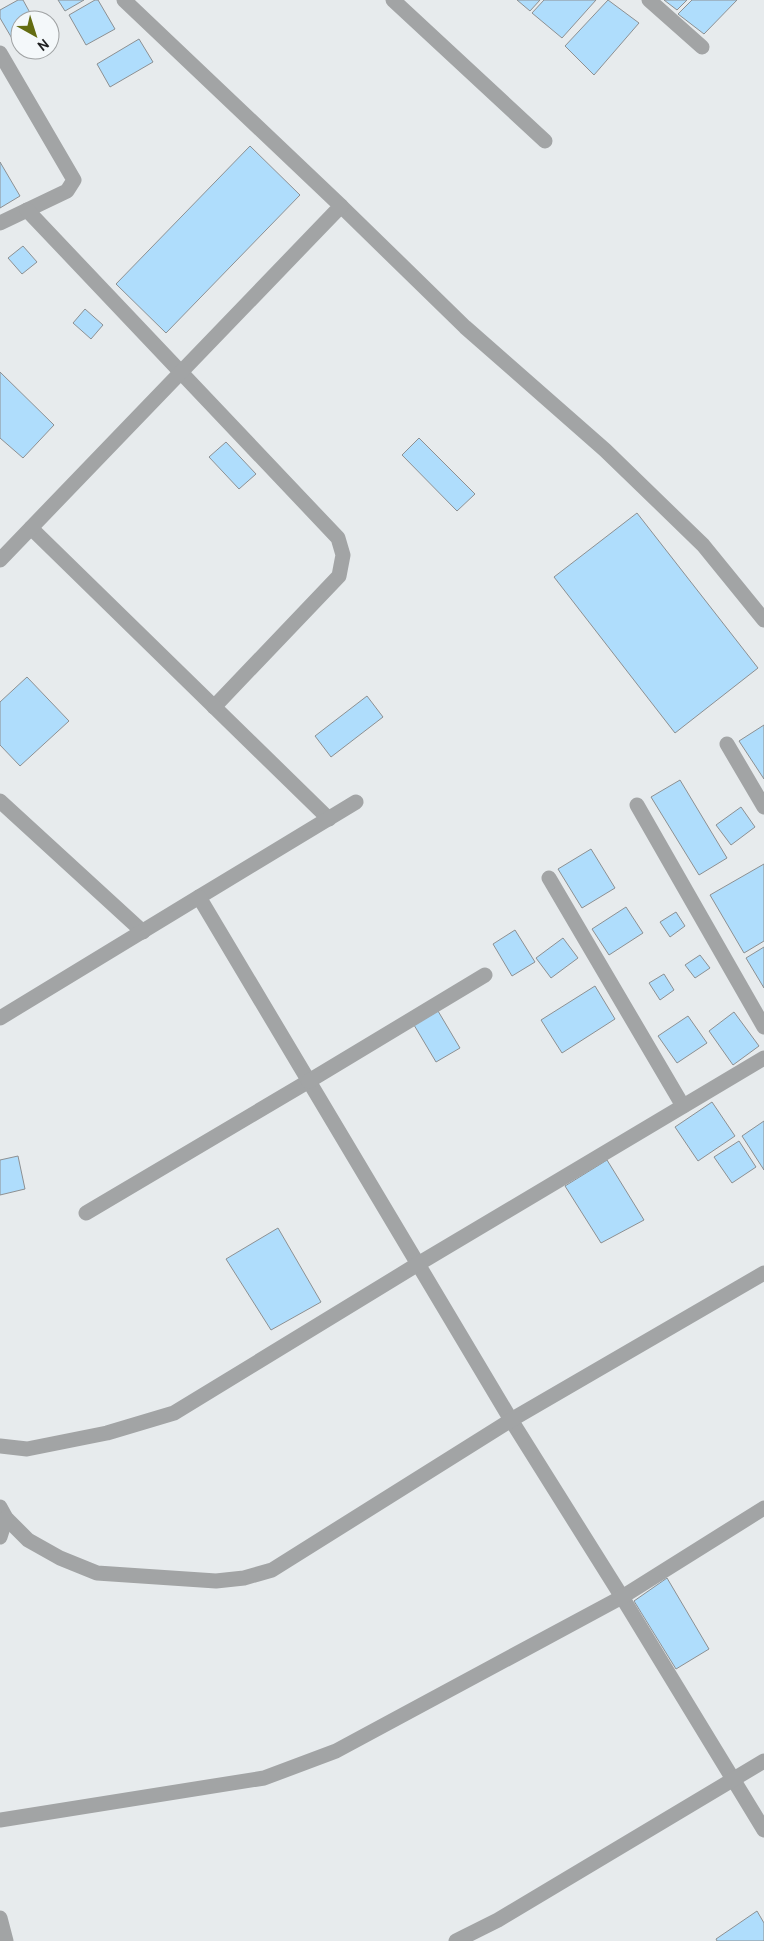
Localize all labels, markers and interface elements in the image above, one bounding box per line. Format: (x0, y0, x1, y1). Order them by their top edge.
north arrow (10, 10, 60, 60)
text: N (34, 35, 53, 55)

